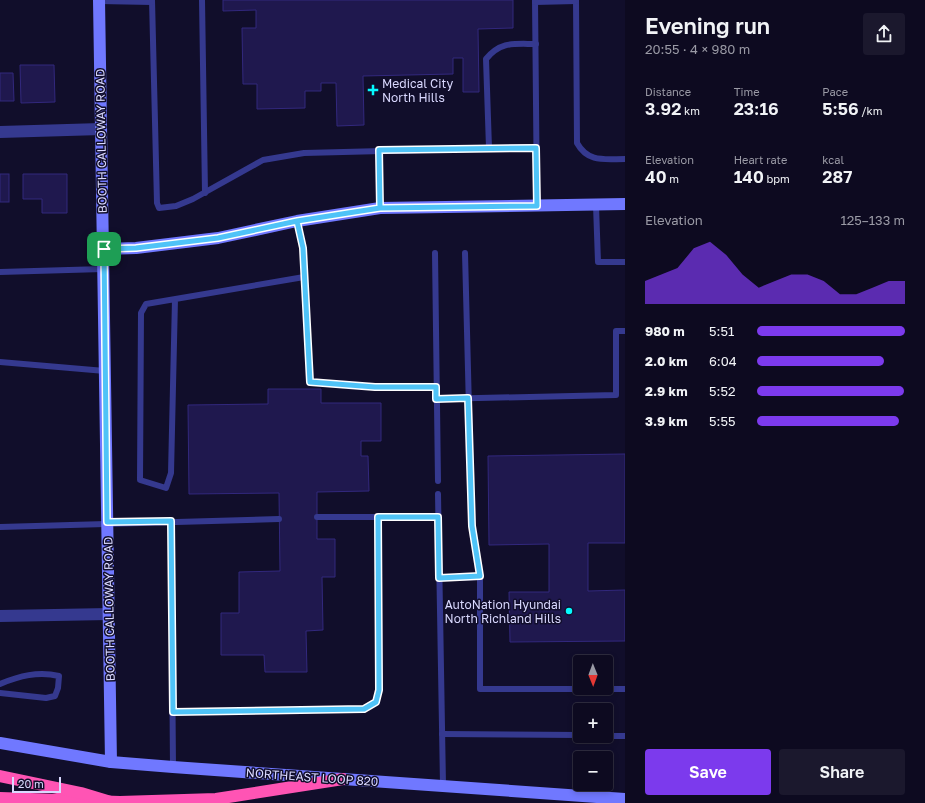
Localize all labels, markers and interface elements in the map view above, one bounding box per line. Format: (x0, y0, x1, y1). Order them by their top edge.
text: Evening run (645, 12, 770, 39)
button: share (863, 13, 905, 55)
text: 20:55 · 4 × 980 m (645, 41, 750, 57)
street label: BOOTH CALLOWAY ROAD (92, 69, 110, 213)
place label: Medical City North Hills (382, 76, 453, 105)
marker: Medical City North Hills (367, 84, 379, 96)
text: Distance (645, 85, 691, 98)
text: Time (734, 85, 760, 98)
text: Pace (822, 85, 848, 98)
text: 3.92 (645, 98, 681, 119)
text: 23:16 (734, 98, 779, 119)
text: 5:56 (822, 98, 859, 119)
text: km (681, 104, 700, 117)
text: /km (859, 104, 883, 117)
text: Elevation (645, 153, 694, 166)
text: Heart rate (734, 153, 787, 166)
text: kcal (822, 153, 844, 166)
text: 40 (645, 166, 667, 187)
text: 140 (734, 166, 764, 187)
text: 287 (822, 166, 852, 187)
text: m (667, 172, 679, 185)
text: bpm (764, 172, 790, 185)
text: Elevation (645, 212, 703, 228)
text: 125–133 m (840, 212, 905, 228)
pin (87, 232, 121, 266)
icon: arrive (93, 238, 115, 260)
text: 980 m (645, 323, 685, 339)
text: 5:51 (709, 323, 734, 339)
text: 2.0 km (645, 353, 688, 369)
text: 6:04 (709, 353, 737, 369)
text: 2.9 km (645, 383, 688, 399)
text: 5:52 (709, 383, 736, 399)
text: 3.9 km (645, 413, 688, 429)
text: 5:55 (709, 413, 736, 429)
street label: BOOTH CALLOWAY ROAD (100, 537, 118, 681)
place label: AutoNation Hyundai North Richland Hills (445, 597, 561, 626)
marker: AutoNation Hyundai North Richland Hills (564, 606, 574, 616)
north arrow (573, 655, 613, 695)
map controls (573, 655, 613, 791)
button: + (573, 703, 613, 743)
button: Save (645, 749, 771, 795)
button: Share (779, 749, 905, 795)
button: − (573, 751, 613, 791)
street label: NORTHEAST LOOP 820 (245, 765, 379, 789)
scale bar (12, 775, 61, 794)
text: 20 m (18, 777, 44, 790)

